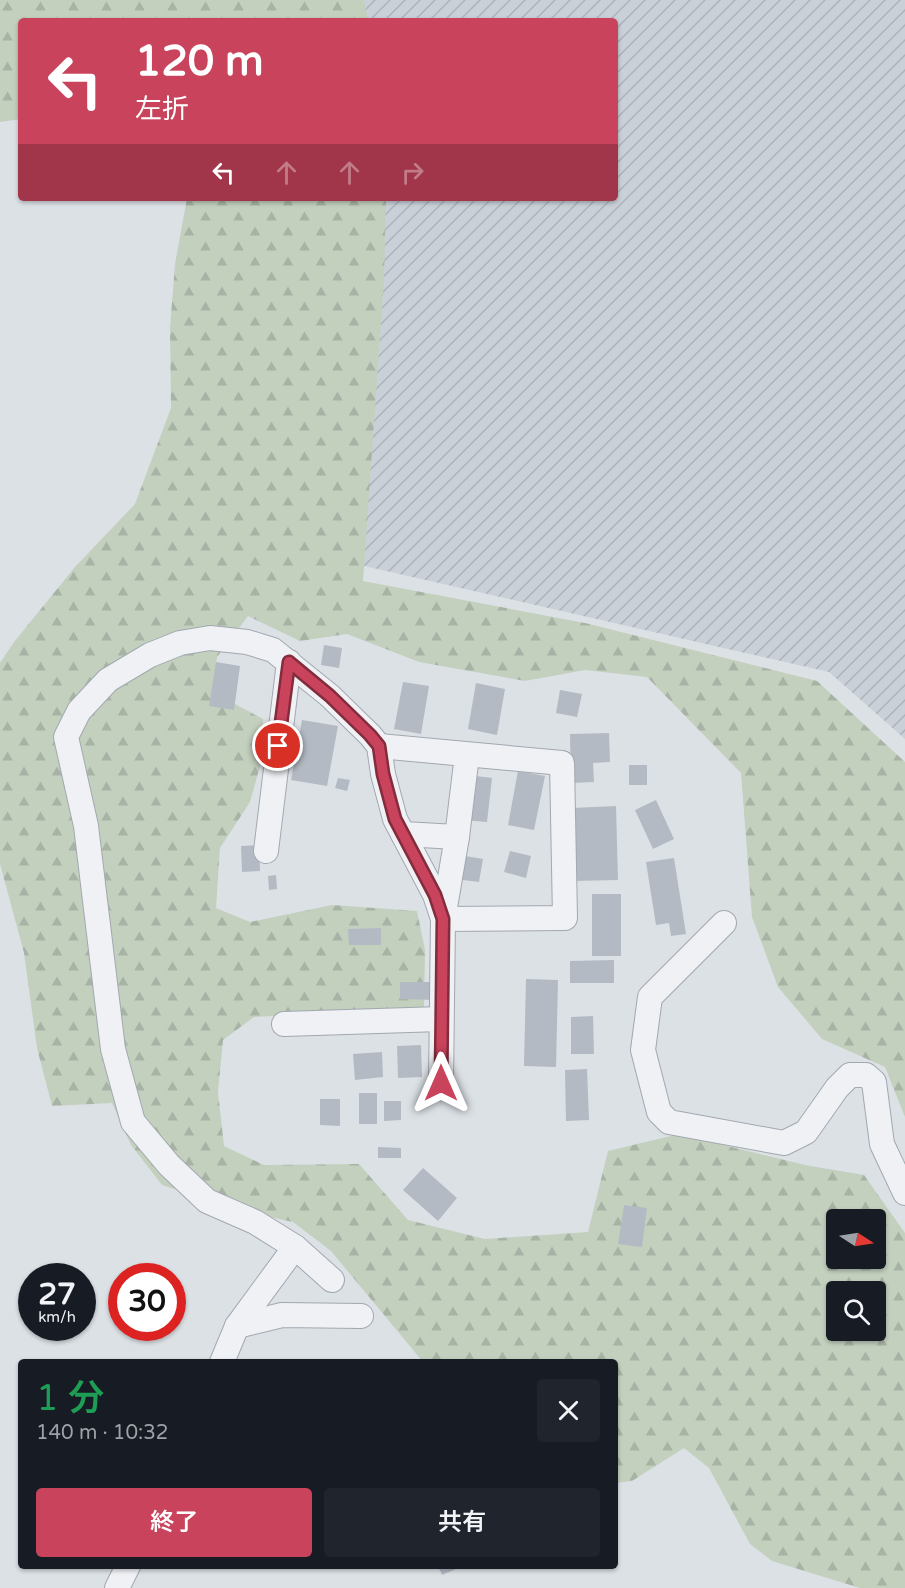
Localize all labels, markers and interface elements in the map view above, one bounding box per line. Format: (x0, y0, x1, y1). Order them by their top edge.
text: 120 m (135, 36, 264, 87)
icon: left (36, 42, 114, 120)
text: 左折 (135, 93, 189, 126)
icon: left (207, 156, 240, 189)
icon: ahead (270, 156, 303, 189)
icon: ahead (333, 156, 366, 189)
icon: right (396, 156, 429, 189)
pin (252, 720, 303, 771)
icon: arrive (261, 729, 294, 762)
position arrow (409, 1051, 473, 1115)
north arrow (826, 1209, 886, 1269)
map controls (826, 1209, 886, 1341)
speed limit sign: 30 (108, 1263, 186, 1341)
text: 27 (38, 1276, 76, 1313)
button: search (826, 1281, 886, 1341)
text: km/h (38, 1308, 76, 1326)
text: 1 分 (36, 1377, 104, 1420)
button: close (537, 1379, 600, 1442)
text: 140 m · 10:32 (36, 1421, 168, 1445)
button: 終了 (36, 1488, 312, 1557)
button: 共有 (324, 1488, 600, 1557)

